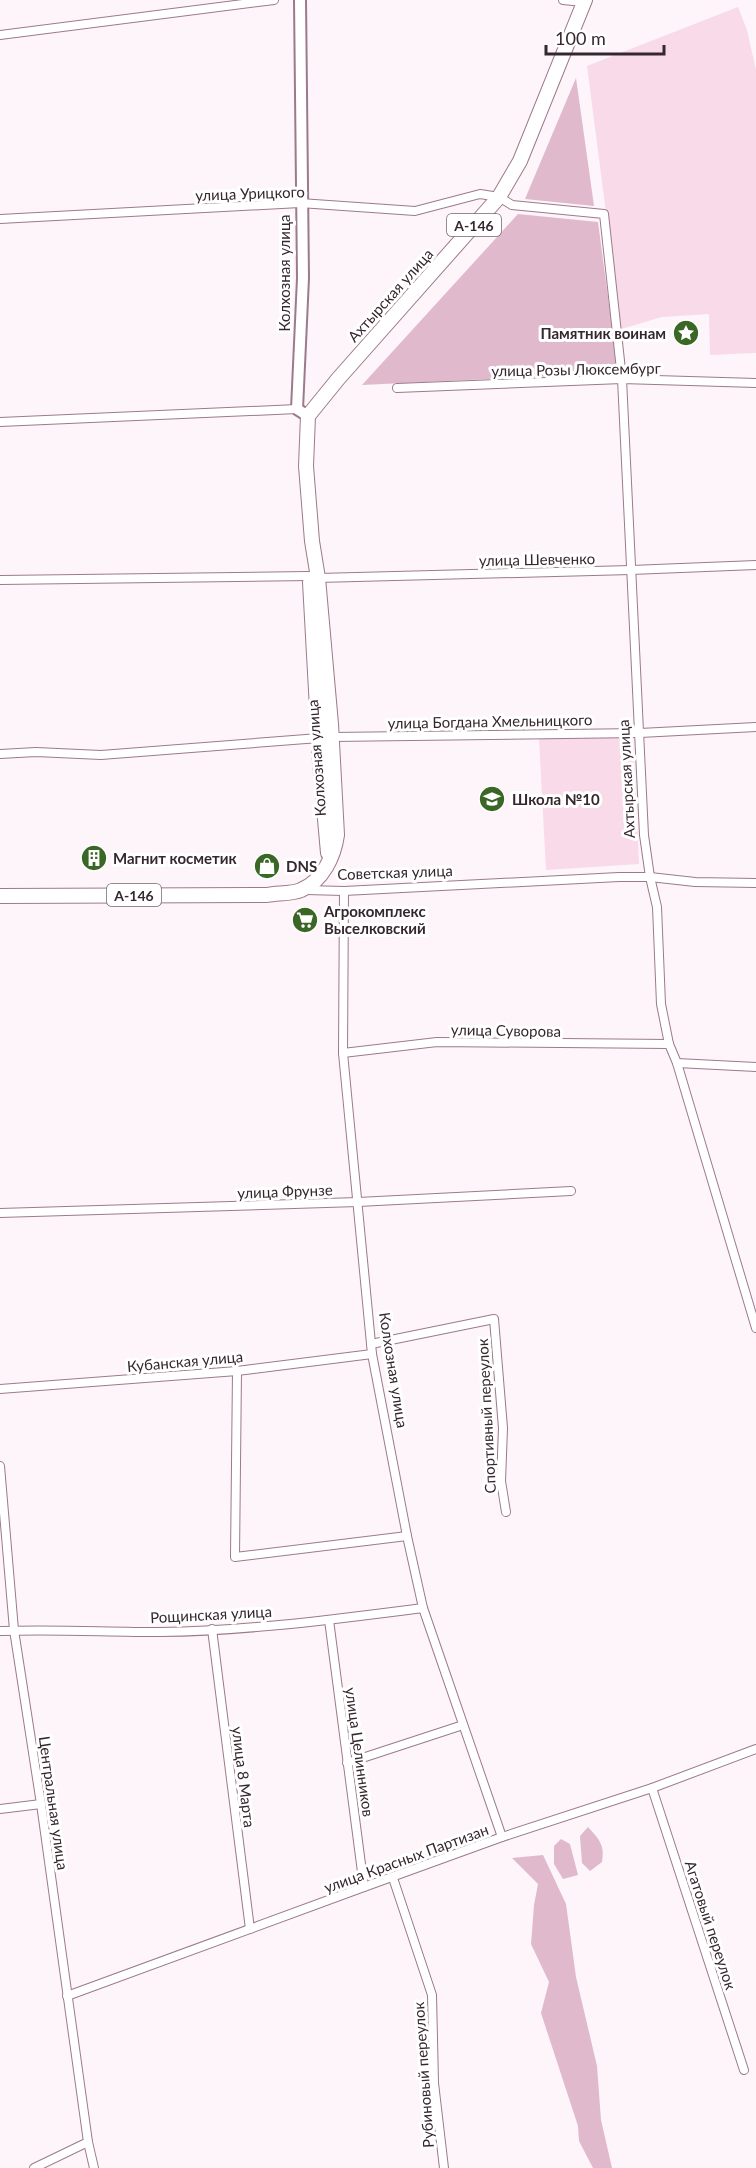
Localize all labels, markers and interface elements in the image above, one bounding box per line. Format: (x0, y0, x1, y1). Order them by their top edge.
scale bar (546, 18, 664, 56)
text: 100 m (555, 27, 606, 49)
street label: улица Урицкого (195, 182, 305, 204)
road number: А-146 (447, 214, 501, 236)
street label: Колхозная улица (275, 215, 293, 331)
street label: Ахтырская улица (343, 245, 437, 345)
place icon: Памятник воинам (671, 318, 701, 348)
place label: Памятник воинам (540, 324, 666, 342)
street label: улица Розы Люксембург (491, 359, 661, 379)
street label: улица Шевченко (479, 549, 595, 569)
street label: Колхозная улица (303, 699, 329, 817)
street label: улица Богдана Хмельницкого (387, 710, 593, 732)
street label: Ахтырская улица (614, 719, 638, 839)
school or university icon: Школа №10 (477, 784, 507, 814)
place label: Школа №10 (512, 790, 600, 808)
building icon: Магнит косметик (79, 843, 109, 873)
place label: Магнит косметик (113, 849, 237, 867)
shop icon: DNS (252, 851, 282, 881)
place label: DNS (286, 857, 317, 875)
street label: Советская улица (337, 861, 453, 883)
road number: А-146 (107, 884, 161, 906)
place label: Агрокомплекс Выселковский (323, 902, 426, 937)
supermarket icon: Агрокомплекс Выселковский (290, 905, 320, 935)
street label: улица Суворова (451, 1020, 561, 1040)
street label: улица Фрунзе (237, 1180, 333, 1202)
street label: Колхозная улица (376, 1311, 412, 1429)
street label: Спортивный переулок (473, 1338, 499, 1494)
street label: Кубанская улица (126, 1347, 244, 1375)
street label: Рощинская улица (150, 1602, 272, 1626)
street label: улица Целинников (342, 1686, 378, 1818)
street label: улица 8 Марта (229, 1725, 259, 1829)
street label: Центральная улица (36, 1735, 72, 1871)
street label: улица Красных Партизан (321, 1820, 491, 1896)
street label: Агатовый переулок (682, 1858, 740, 1992)
street label: Рубиновый переулок (409, 2001, 437, 2149)

